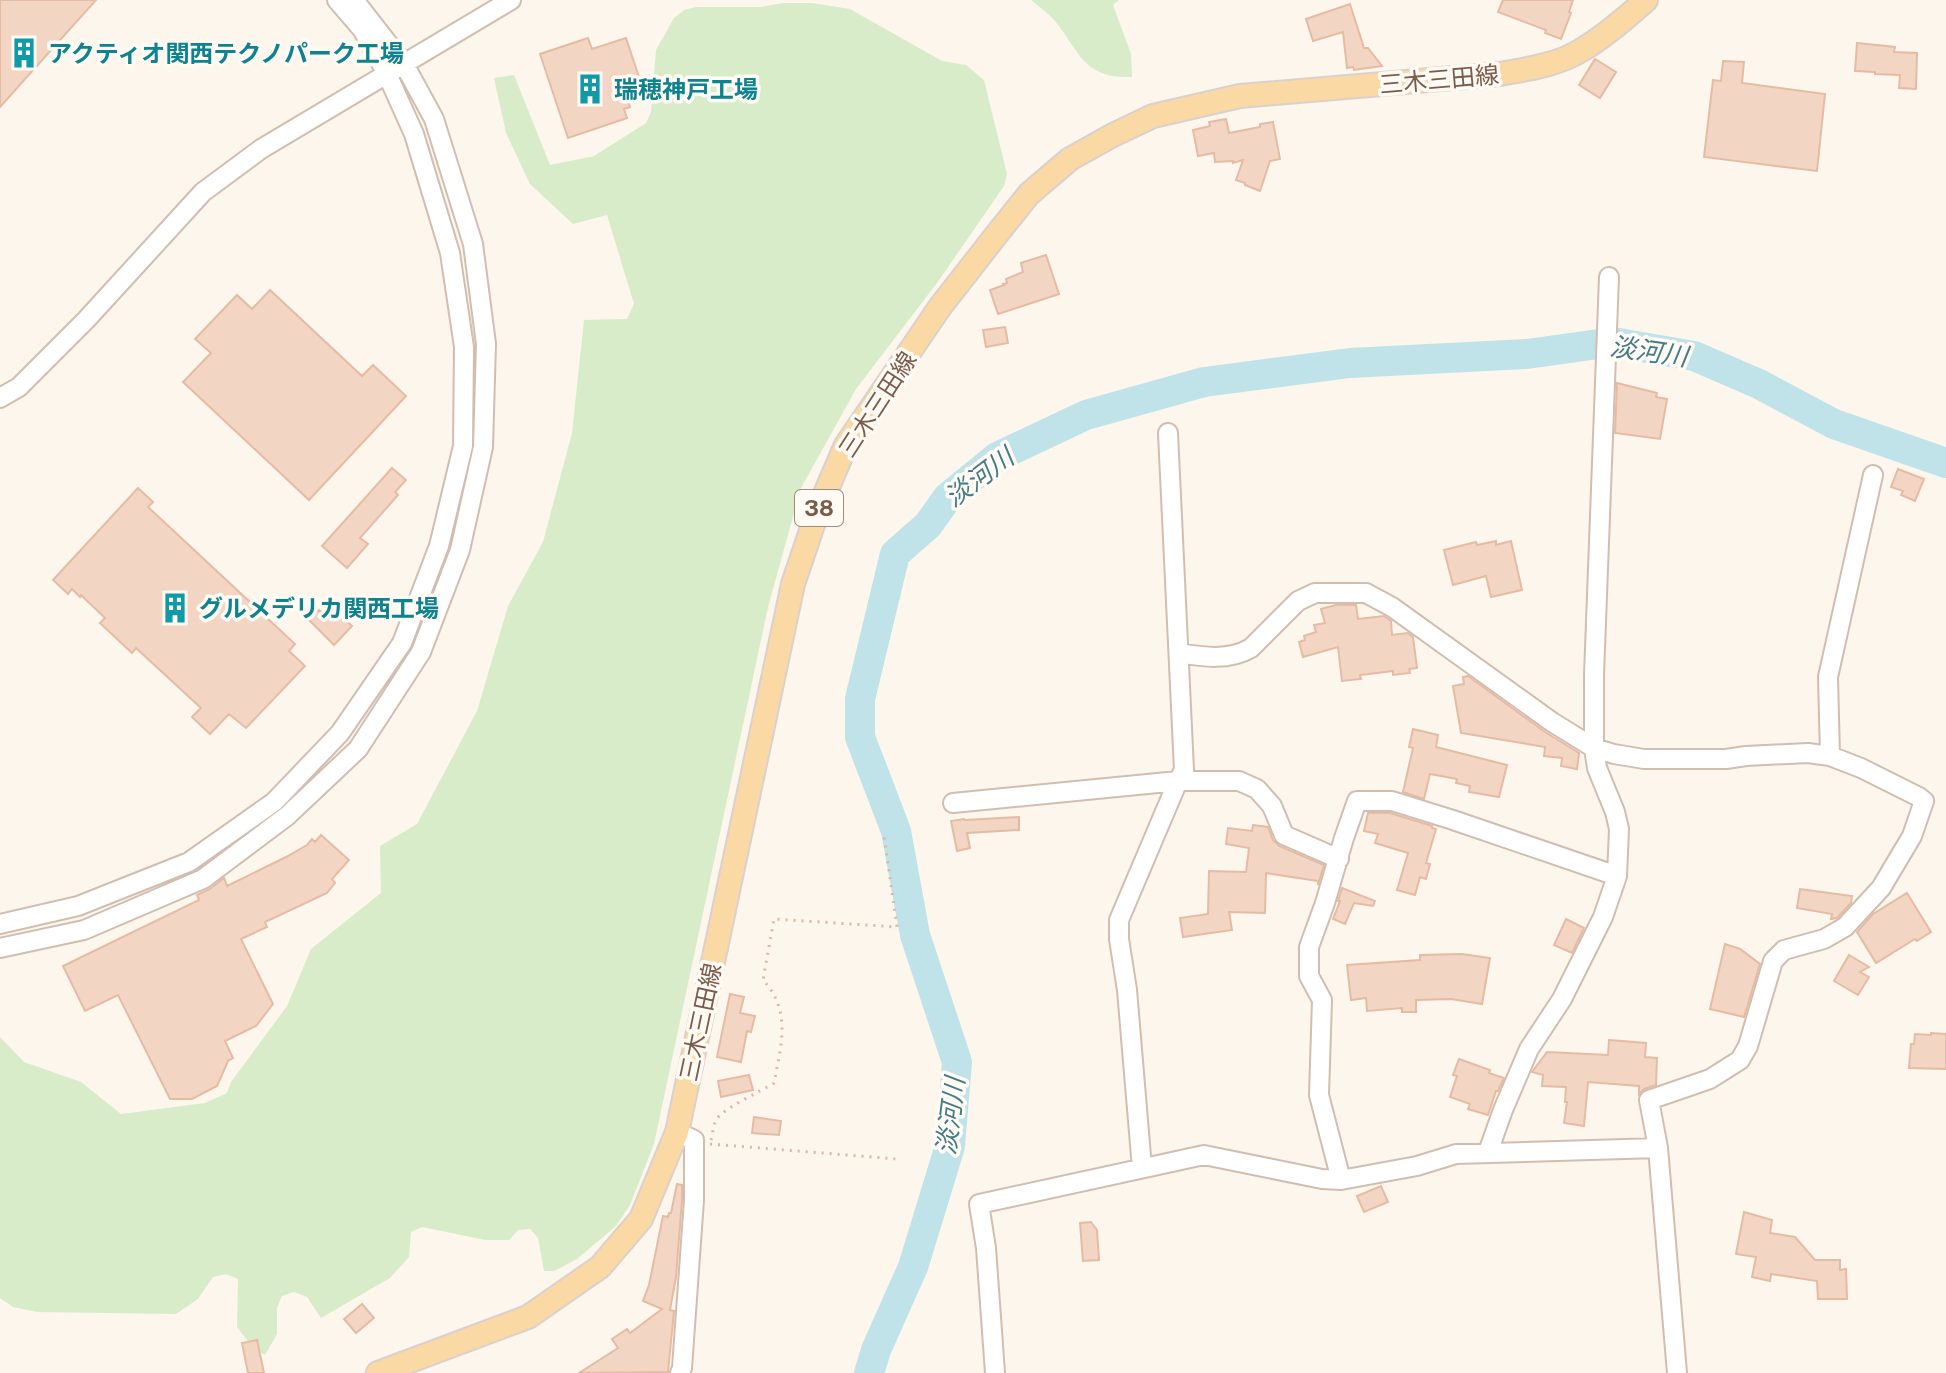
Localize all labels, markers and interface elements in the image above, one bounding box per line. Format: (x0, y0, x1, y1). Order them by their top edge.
building icon: アクティオ関西テクノパーク工場 (7, 36, 41, 70)
place label: アクティオ関西テクノパーク工場 (48, 39, 404, 67)
street label: 三木三田線 (1378, 60, 1500, 98)
building icon: 瑞穂神戸工場 (573, 72, 607, 106)
place label: 瑞穂神戸工場 (614, 75, 758, 103)
water label: 淡河川 (1608, 330, 1693, 372)
street label: 三木三田線 (833, 346, 921, 462)
water label: 淡河川 (939, 439, 1022, 513)
road number: 38 (795, 490, 843, 526)
building icon: グルメデリカ関西工場 (158, 591, 192, 625)
place label: グルメデリカ関西工場 (199, 594, 439, 622)
street label: 三木三田線 (674, 960, 726, 1084)
water label: 淡河川 (930, 1072, 971, 1157)

